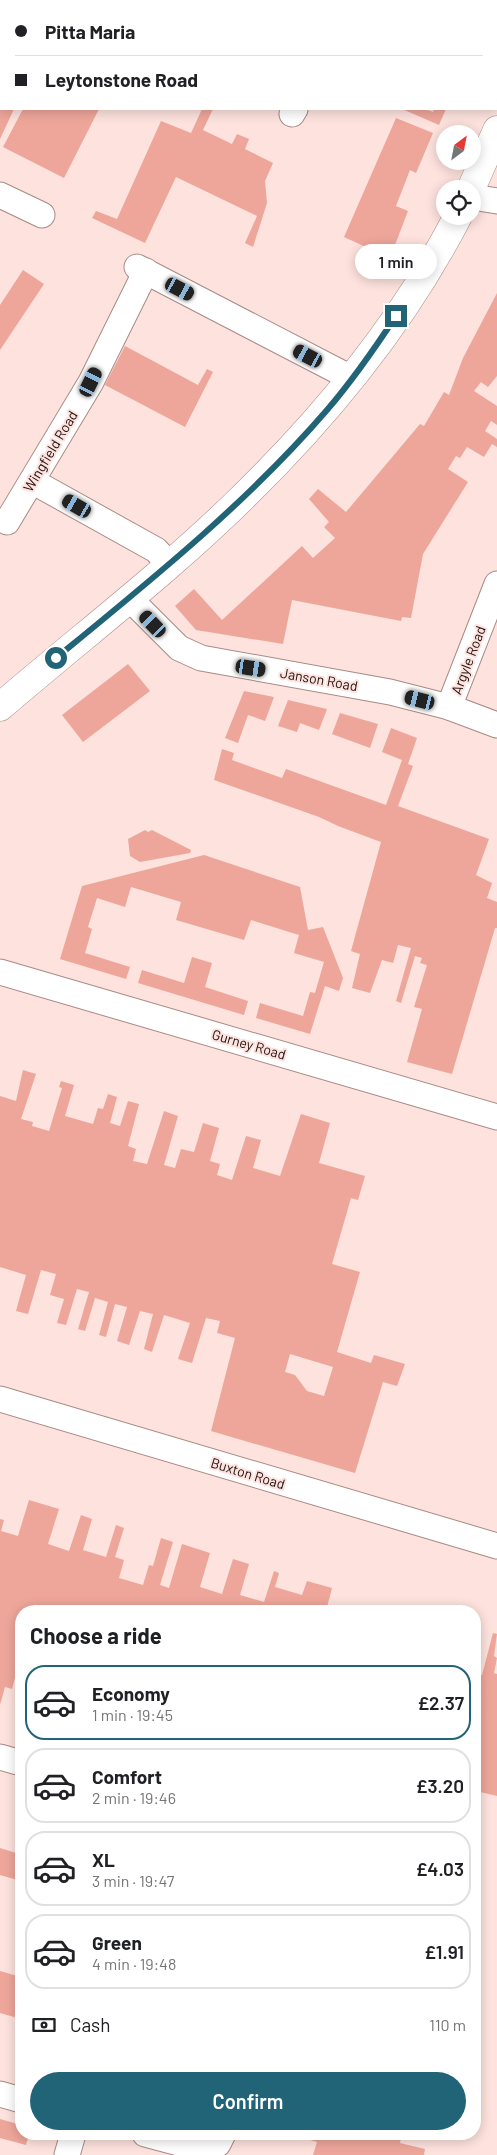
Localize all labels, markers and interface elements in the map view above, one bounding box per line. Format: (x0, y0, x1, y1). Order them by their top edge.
text: Pitta Maria (45, 20, 135, 43)
text: Leytonstone Road (45, 68, 198, 91)
north arrow (436, 125, 481, 170)
map controls (436, 125, 481, 225)
button: locate (436, 180, 481, 225)
callout: 1 min (355, 244, 437, 278)
text: 1 min (379, 252, 413, 271)
car (163, 275, 196, 303)
route end (385, 305, 407, 327)
car (291, 342, 324, 370)
car (77, 365, 104, 399)
street label: Wingfield Road (19, 407, 81, 495)
car (60, 492, 93, 520)
car (137, 608, 168, 640)
street label: Argyle Road (447, 623, 489, 697)
route start (45, 647, 67, 669)
car (235, 658, 266, 678)
street label: Janson Road (279, 664, 359, 694)
car (403, 689, 436, 711)
street label: Gurney Road (210, 1025, 288, 1063)
street label: Buxton Road (209, 1454, 287, 1492)
text: Choose a ride (30, 1622, 162, 1648)
icon: car (32, 1680, 77, 1725)
text: Economy (92, 1682, 170, 1705)
text: £2.37 (417, 1691, 464, 1714)
text: 1 min · 19:45 (92, 1705, 173, 1724)
icon: car (32, 1763, 77, 1808)
text: Comfort (92, 1765, 162, 1788)
text: £3.20 (416, 1774, 464, 1797)
text: 2 min · 19:46 (92, 1788, 176, 1807)
icon: car (32, 1846, 77, 1891)
text: XL (92, 1848, 115, 1871)
text: £4.03 (416, 1857, 464, 1880)
text: 3 min · 19:47 (92, 1871, 174, 1890)
icon: car (32, 1929, 77, 1974)
text: Green (92, 1931, 142, 1954)
text: £1.91 (424, 1940, 464, 1963)
text: 4 min · 19:48 (92, 1954, 176, 1973)
icon: cash (30, 2011, 58, 2039)
text: Cash (70, 2013, 111, 2036)
text: 110 m (429, 2015, 466, 2034)
button: Confirm (30, 2072, 466, 2130)

